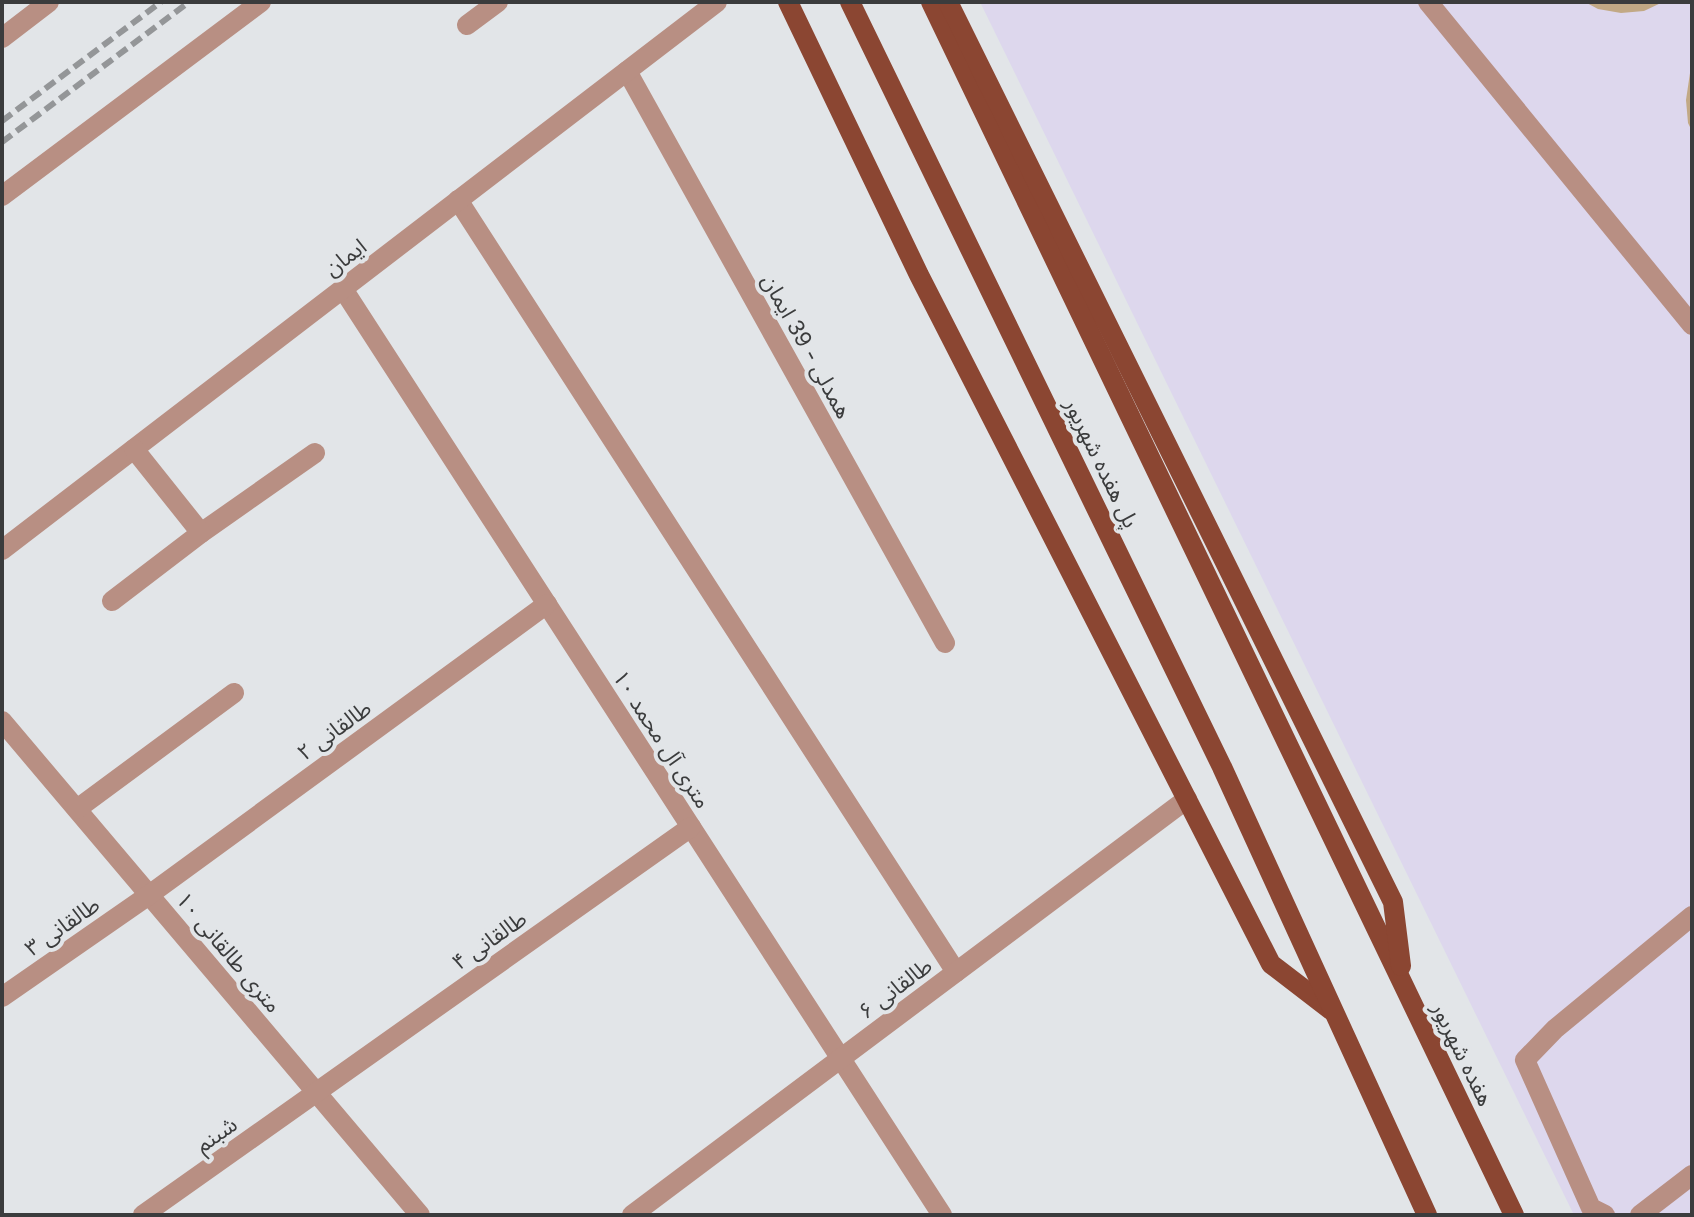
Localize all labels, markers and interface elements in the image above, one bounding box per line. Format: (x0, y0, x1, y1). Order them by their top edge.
street label: ایمان (319, 233, 371, 281)
street label: همدلی - 39 ایمان (757, 269, 857, 423)
street label: پل هفده شهریور (1057, 393, 1145, 533)
street label: ۱۰ متری آل محمد (608, 665, 716, 813)
street label: طالقانی ۲ (292, 694, 376, 766)
street label: ۱۰ متری طالقانی (171, 887, 287, 1017)
street label: طالقانی ۳ (20, 891, 104, 961)
street label: طالقانی ۴ (447, 905, 531, 975)
street label: طالقانی ۶ (853, 952, 937, 1024)
street label: هفده شهریور (1425, 997, 1499, 1110)
street label: شبنم (190, 1111, 244, 1161)

